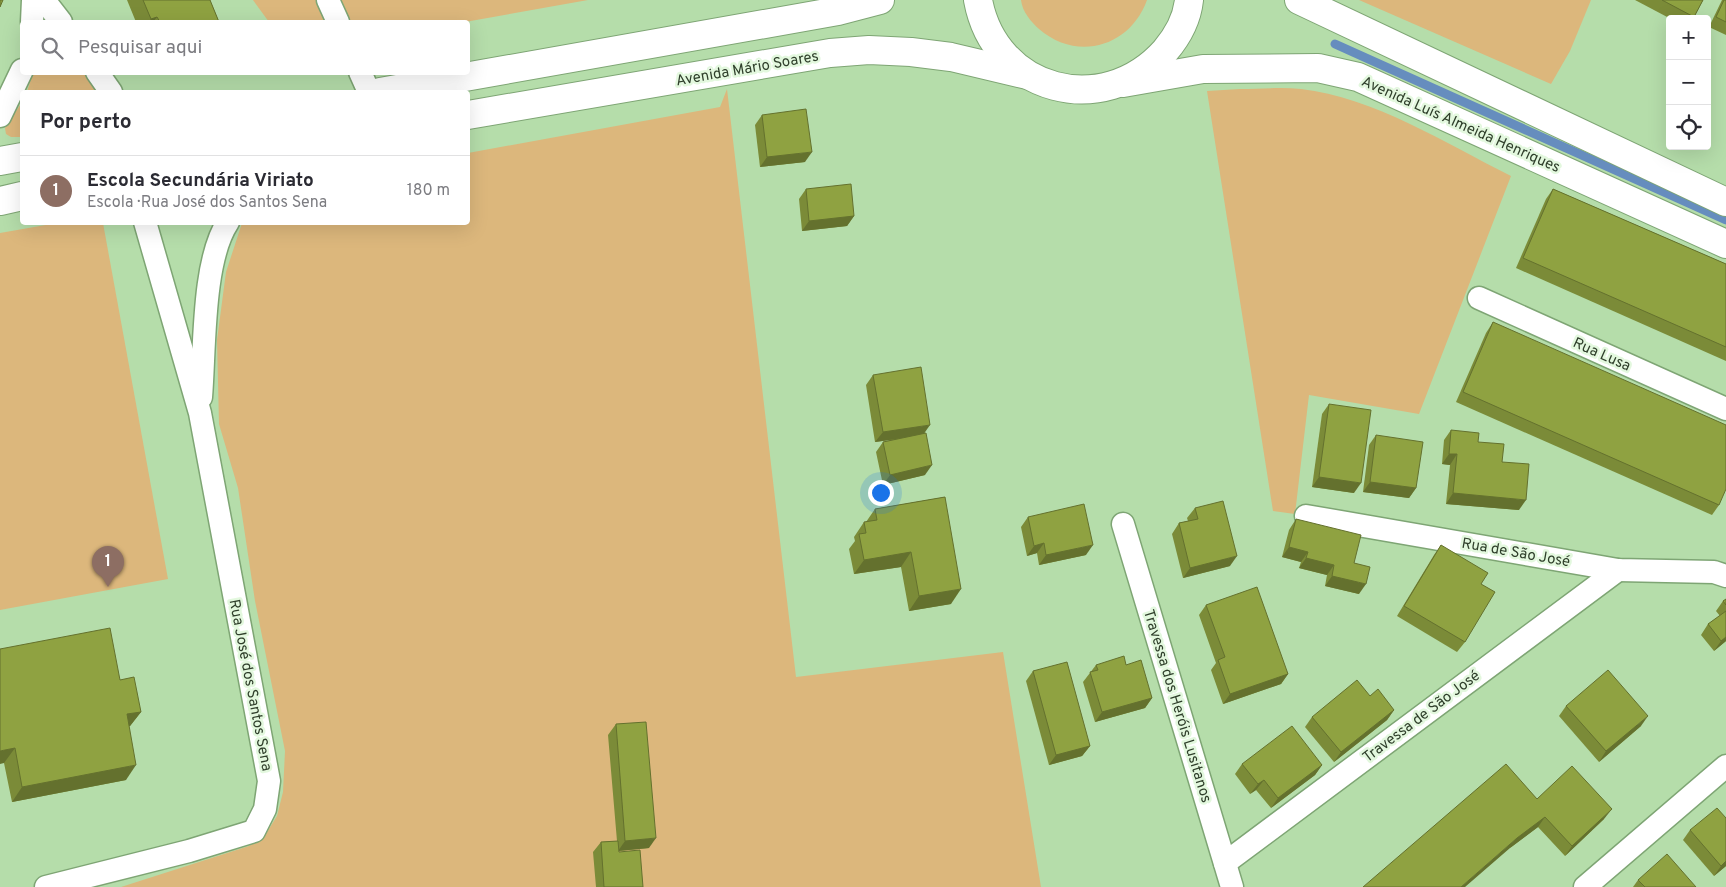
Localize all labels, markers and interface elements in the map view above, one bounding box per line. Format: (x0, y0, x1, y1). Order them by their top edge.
map controls (1666, 15, 1711, 150)
button: + (1666, 15, 1711, 60)
search box (20, 20, 470, 75)
icon: search (38, 34, 66, 62)
text: Pesquisar aqui (78, 36, 202, 60)
street label: Avenida Mário Soares (674, 48, 820, 91)
button: − (1666, 60, 1711, 105)
street label: Avenida Luís Almeida Henriques (1358, 73, 1563, 178)
button: locate (1666, 105, 1711, 150)
text: Por perto (40, 109, 132, 136)
text: Escola Secundária Viriato (87, 169, 314, 193)
text: 1 (53, 181, 59, 201)
text: 180 m (407, 181, 450, 201)
text: Escola · Rua José dos Santos Sena (87, 193, 327, 213)
street label: Rua Lusa (1570, 334, 1633, 377)
your location (868, 480, 894, 506)
street label: Rua de São José (1460, 535, 1571, 572)
pin: 1 (92, 546, 124, 587)
street label: Rua José dos Santos Sena (224, 598, 276, 773)
street label: Travessa dos Heróis Lusitanos (1138, 608, 1215, 805)
street label: Travessa de São José (1360, 667, 1484, 767)

